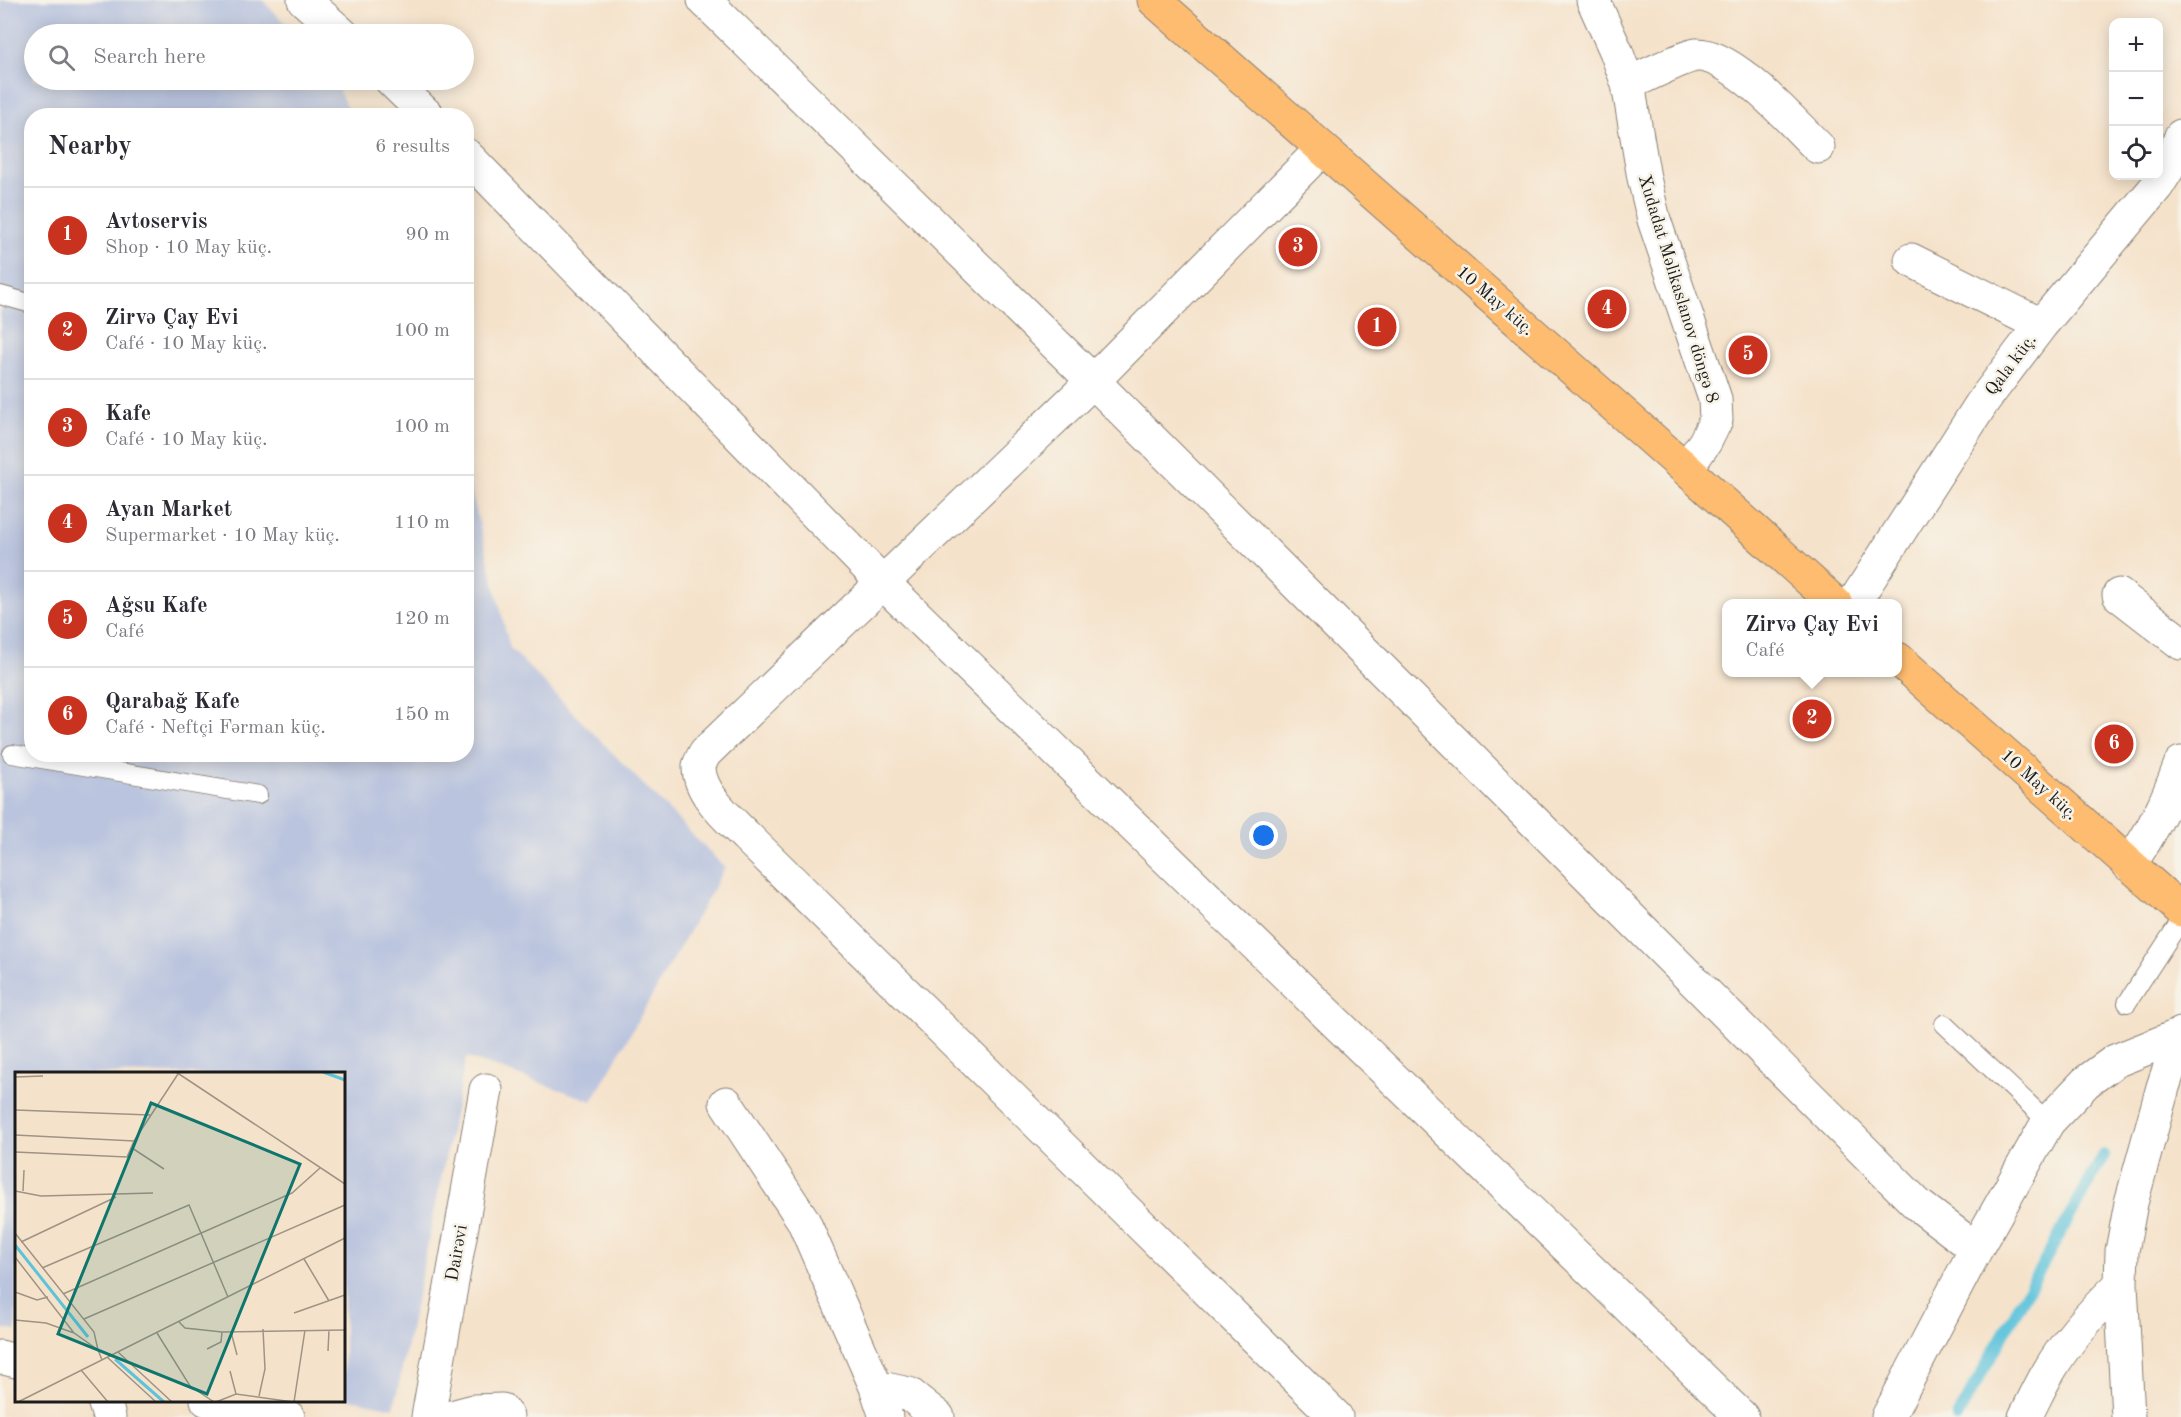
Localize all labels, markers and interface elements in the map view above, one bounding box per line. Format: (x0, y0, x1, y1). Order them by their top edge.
map controls (2109, 18, 2163, 180)
button: + (2109, 18, 2163, 72)
search box (24, 24, 474, 90)
icon: search (45, 41, 78, 74)
text: Search here (93, 46, 206, 68)
button: − (2109, 72, 2163, 126)
button: locate (2109, 126, 2163, 180)
text: Nearby (48, 134, 132, 160)
text: 6 results (375, 137, 450, 157)
street label: Xudadat Məlikaslanov döngə 8 (1635, 173, 1721, 405)
text: Avtoservis (105, 211, 208, 233)
pin: 3 (1278, 224, 1318, 270)
text: 1 (62, 225, 73, 245)
text: 90 m (405, 225, 450, 245)
text: Shop · 10 May küç. (105, 238, 272, 258)
street label: 10 May küç. (1453, 263, 1537, 339)
pin: 4 (1588, 286, 1626, 332)
pin: 1 (1358, 304, 1396, 350)
text: Zirvə Çay Evi (105, 307, 239, 329)
text: 2 (62, 321, 73, 341)
text: 100 m (394, 321, 450, 341)
street label: Qala küç. (1982, 331, 2040, 399)
pin: 5 (1728, 332, 1768, 378)
text: Café · 10 May küç. (105, 334, 268, 354)
text: Kafe (105, 403, 151, 425)
text: 3 (62, 417, 73, 437)
text: 100 m (394, 417, 450, 437)
text: Café · 10 May küç. (105, 430, 268, 450)
text: Ayan Market (105, 499, 232, 521)
text: 4 (62, 513, 73, 533)
text: 110 m (394, 513, 450, 533)
text: Supermarket · 10 May küç. (105, 526, 340, 546)
text: Ağsu Kafe (105, 595, 208, 617)
popup (1722, 599, 1902, 677)
text: 5 (62, 609, 73, 629)
text: 120 m (394, 609, 450, 629)
text: Zirvə Çay Evi (1745, 614, 1879, 636)
text: Café (105, 622, 144, 642)
text: Café (1745, 641, 1784, 661)
text: Qarabağ Kafe (105, 691, 240, 713)
pin: 2 (1792, 696, 1832, 742)
text: 6 (62, 705, 73, 725)
text: 150 m (394, 705, 450, 725)
text: Café · Neftçi Fərman küç. (105, 718, 326, 738)
pin: 6 (2094, 722, 2134, 766)
street label: 10 May küç. (1997, 746, 2081, 824)
your location (1249, 821, 1278, 850)
inset map (15, 1072, 345, 1402)
street label: Dairəvi (443, 1223, 471, 1283)

